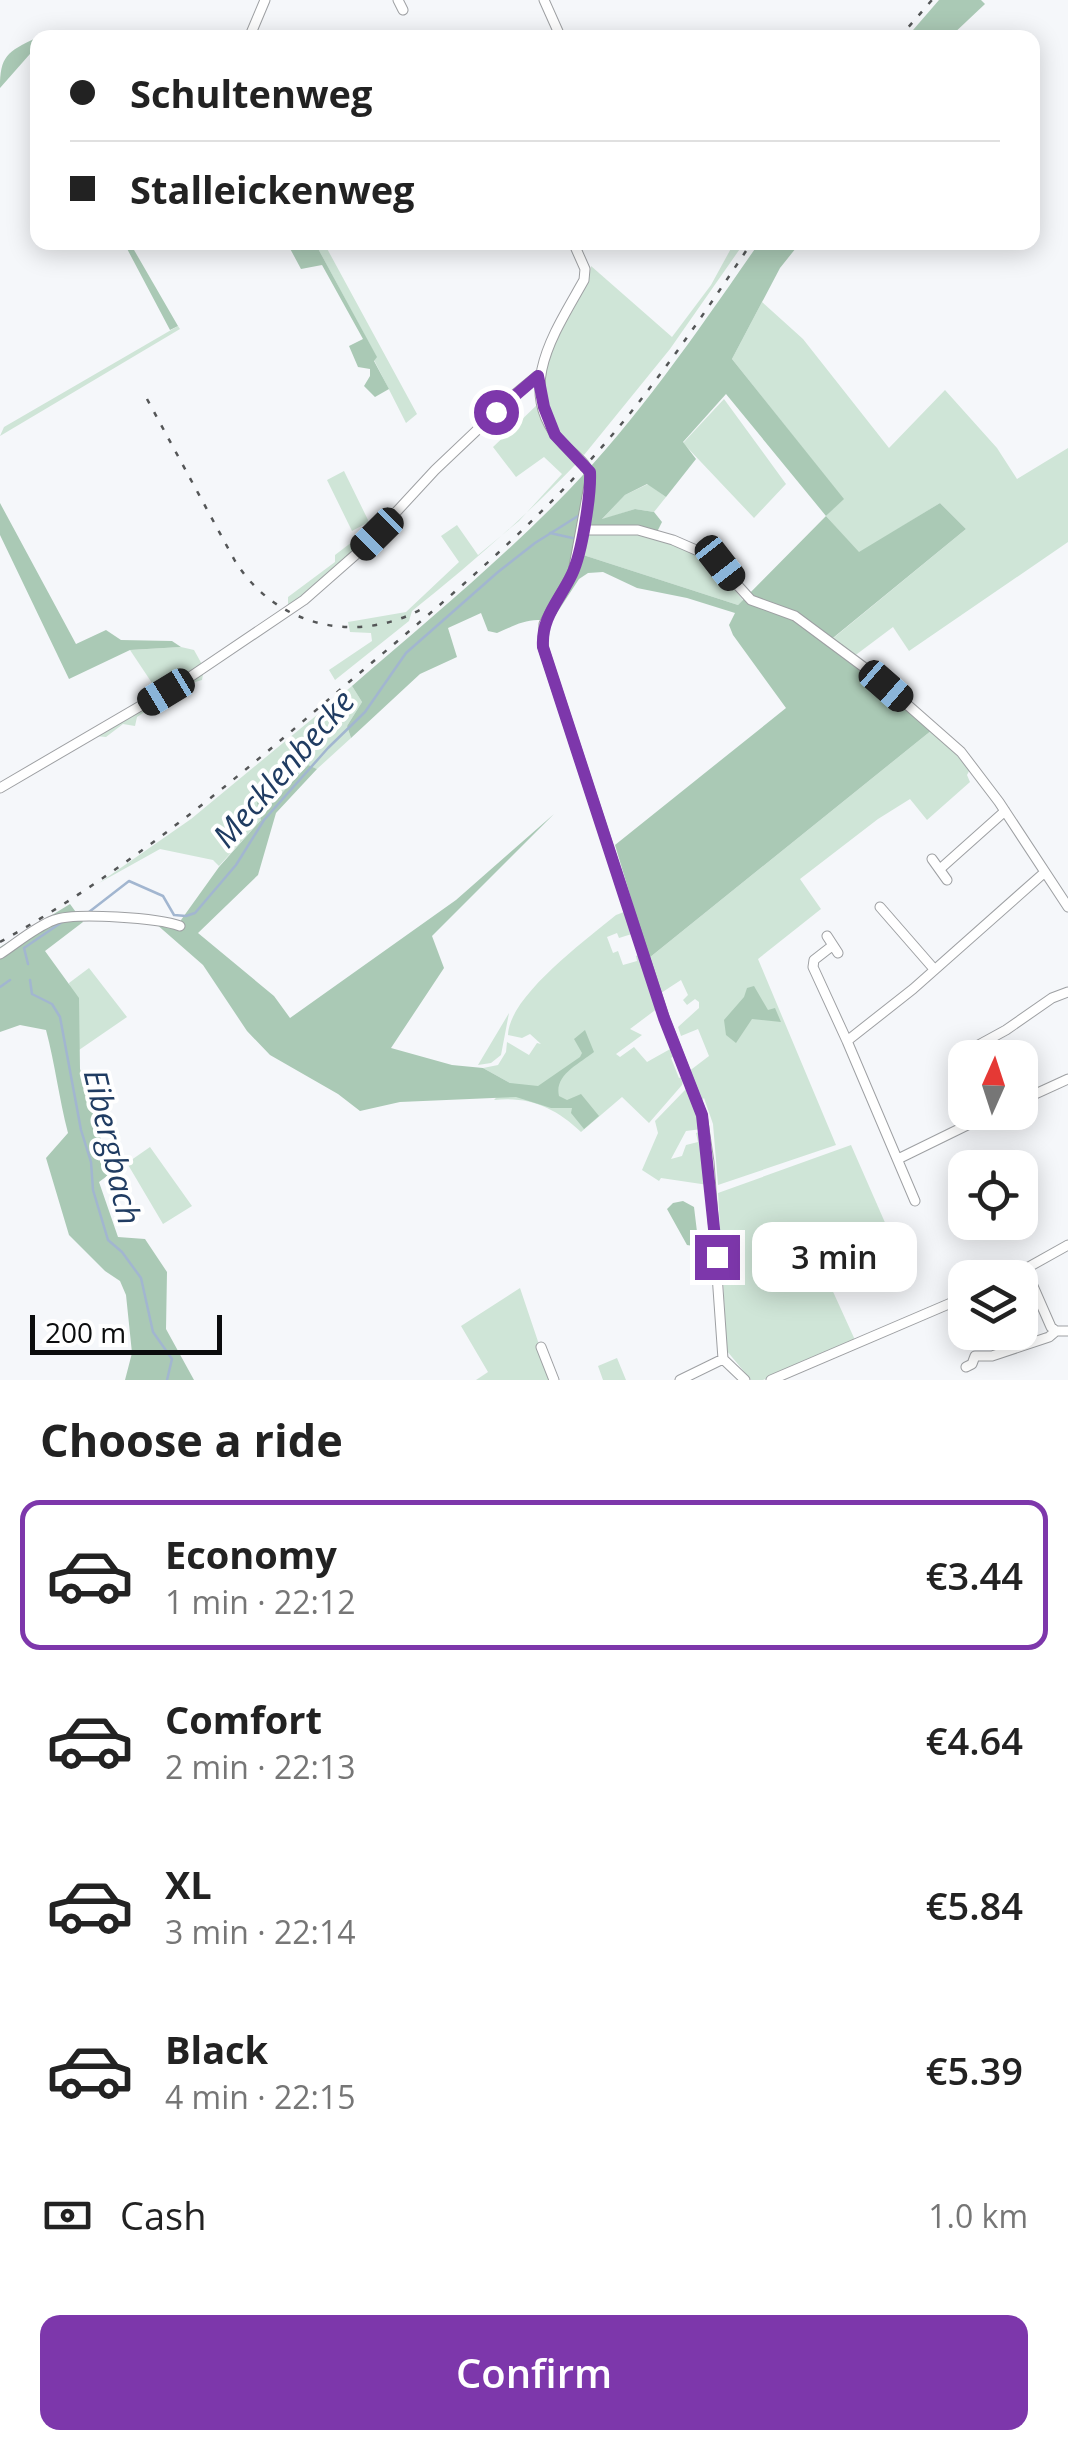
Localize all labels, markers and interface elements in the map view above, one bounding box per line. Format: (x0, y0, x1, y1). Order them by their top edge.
text: Schultenweg (130, 67, 372, 119)
text: Stalleickenweg (130, 163, 415, 215)
route start (474, 390, 519, 435)
car (345, 502, 409, 566)
car (690, 530, 750, 596)
car (854, 655, 918, 717)
car (133, 664, 199, 720)
water label: Mecklenbecke (202, 680, 363, 856)
north arrow (948, 1040, 1038, 1130)
map controls (948, 1040, 1038, 1350)
water label: Eibergbach (75, 1065, 152, 1228)
button: locate (948, 1150, 1038, 1240)
callout: 3 min (752, 1222, 917, 1292)
route end (695, 1235, 740, 1280)
text: 3 min (791, 1235, 878, 1278)
button: layers (948, 1260, 1038, 1350)
scale bar (30, 1310, 222, 1354)
text: 200 m (45, 1313, 126, 1351)
text: Choose a ride (40, 1409, 343, 1470)
text: Economy (165, 1528, 337, 1580)
icon: car (45, 1530, 135, 1620)
text: €3.44 (926, 1549, 1023, 1601)
text: 1 min · 22:12 (165, 1580, 356, 1623)
text: Comfort (165, 1693, 322, 1745)
icon: car (45, 1695, 135, 1785)
text: €4.64 (926, 1714, 1023, 1766)
text: 2 min · 22:13 (165, 1745, 356, 1788)
text: XL (165, 1858, 212, 1910)
icon: car (45, 1860, 135, 1950)
text: €5.84 (926, 1879, 1023, 1931)
text: 3 min · 22:14 (165, 1910, 356, 1953)
text: Black (165, 2023, 268, 2075)
icon: car (45, 2025, 135, 2115)
text: €5.39 (926, 2044, 1023, 2096)
text: 4 min · 22:15 (165, 2075, 356, 2118)
icon: cash (40, 2188, 95, 2243)
text: Cash (120, 2189, 206, 2241)
text: 1.0 km (928, 2194, 1028, 2237)
button: Confirm (40, 2315, 1028, 2430)

